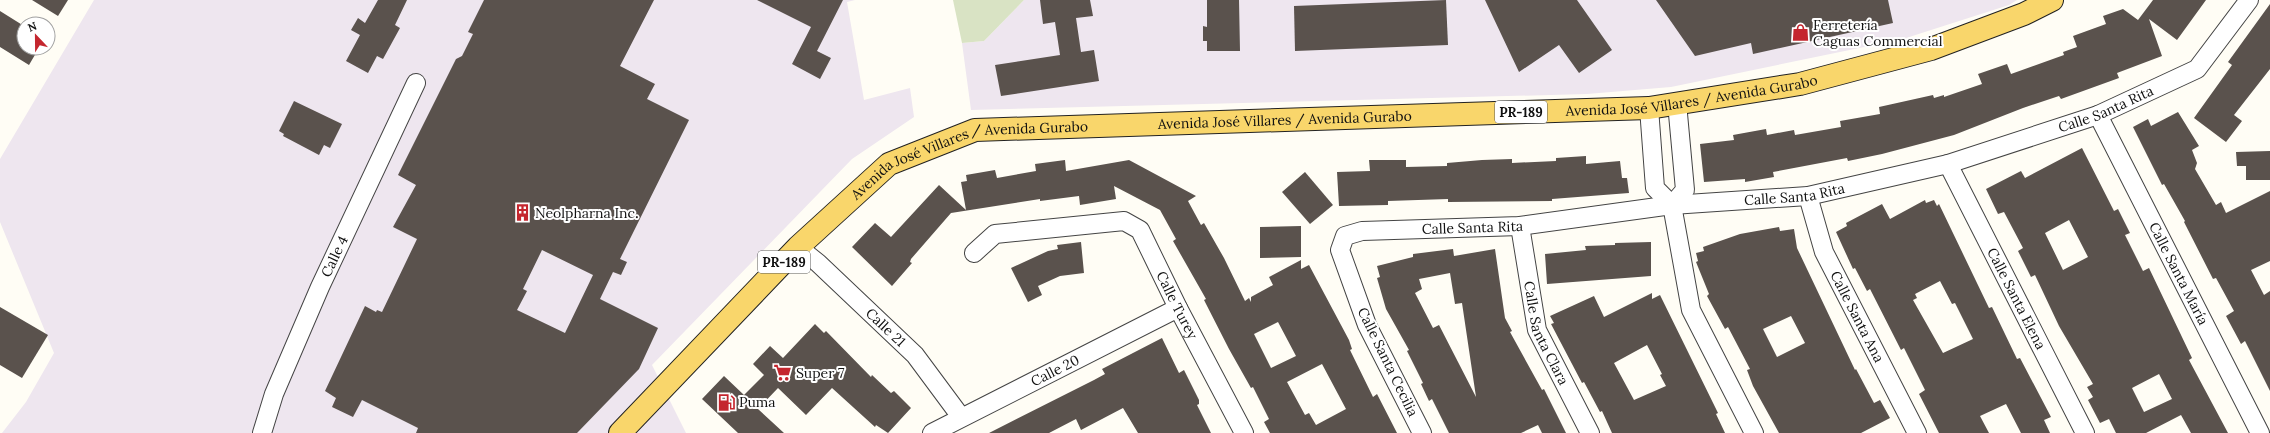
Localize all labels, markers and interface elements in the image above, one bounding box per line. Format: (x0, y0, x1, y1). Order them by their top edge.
north arrow (16, 16, 56, 56)
place label: Ferretería Caguas Commercial (1813, 16, 1943, 50)
text: N (26, 18, 39, 35)
shop icon: Ferretería Caguas Commercial (1790, 23, 1810, 43)
street label: Avenida José Villares / Avenida Gurabo (1564, 71, 1819, 120)
street label: Calle Santa Rita (2056, 82, 2156, 136)
road number: PR-189 (1495, 101, 1547, 123)
street label: Avenida José Villares / Avenida Gurabo (1156, 107, 1412, 133)
street label: Avenida José Villares / Avenida Gurabo (846, 117, 1088, 204)
street label: Calle Santa Rita (1743, 179, 1846, 209)
building icon: Neolpharna Inc. (512, 203, 532, 223)
place label: Neolpharna Inc. (535, 204, 638, 222)
street label: Calle Santa Rita (1421, 217, 1523, 238)
street label: Calle Santa María (2145, 219, 2213, 328)
street label: Calle 4 (317, 233, 352, 280)
street label: Calle Santa Elena (1983, 245, 2050, 352)
road number: PR-189 (758, 251, 810, 273)
street label: Calle Turey (1152, 268, 1202, 343)
street label: Calle Santa Ana (1826, 268, 1888, 365)
street label: Calle Santa Clara (1520, 280, 1573, 388)
street label: Calle 21 (862, 304, 910, 351)
street label: Calle Santa Cecilia (1354, 304, 1422, 420)
street label: Calle 20 (1028, 351, 1082, 390)
supermarket icon: Super 7 (773, 363, 793, 383)
place label: Super 7 (796, 364, 845, 382)
fuel station icon: Puma (716, 392, 736, 412)
place label: Puma (739, 393, 776, 411)

